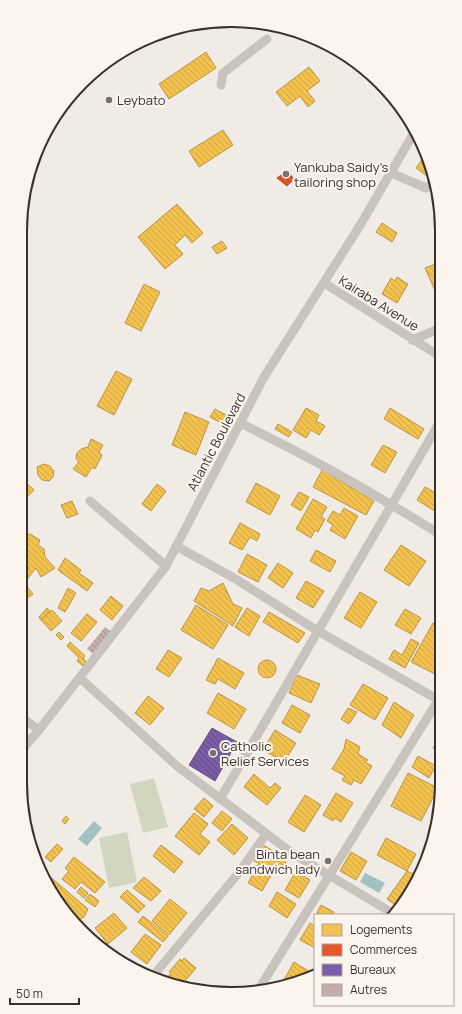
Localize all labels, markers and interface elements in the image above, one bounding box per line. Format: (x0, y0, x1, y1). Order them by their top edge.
place label: Leybato (117, 91, 166, 109)
marker: Leybato (104, 95, 114, 105)
place label: Yankuba Saidy's tailoring shop (294, 158, 388, 191)
marker: Yankuba Saidy's tailoring shop (281, 169, 291, 179)
street label: Kairaba Avenue (335, 271, 423, 335)
street label: Atlantic Boulevard (183, 390, 249, 494)
place label: Catholic Relief Services (221, 737, 309, 770)
marker: Catholic Relief Services (208, 748, 218, 758)
place label: Binta bean sandwich lady (235, 845, 320, 878)
marker: Binta bean sandwich lady (323, 856, 333, 866)
legend (314, 914, 454, 1006)
text: Logements (350, 921, 412, 938)
text: Commerces (350, 941, 417, 958)
text: Bureaux (350, 961, 396, 978)
scale bar (10, 980, 79, 1006)
text: Autres (350, 981, 387, 998)
text: 50 m (16, 985, 43, 1002)

